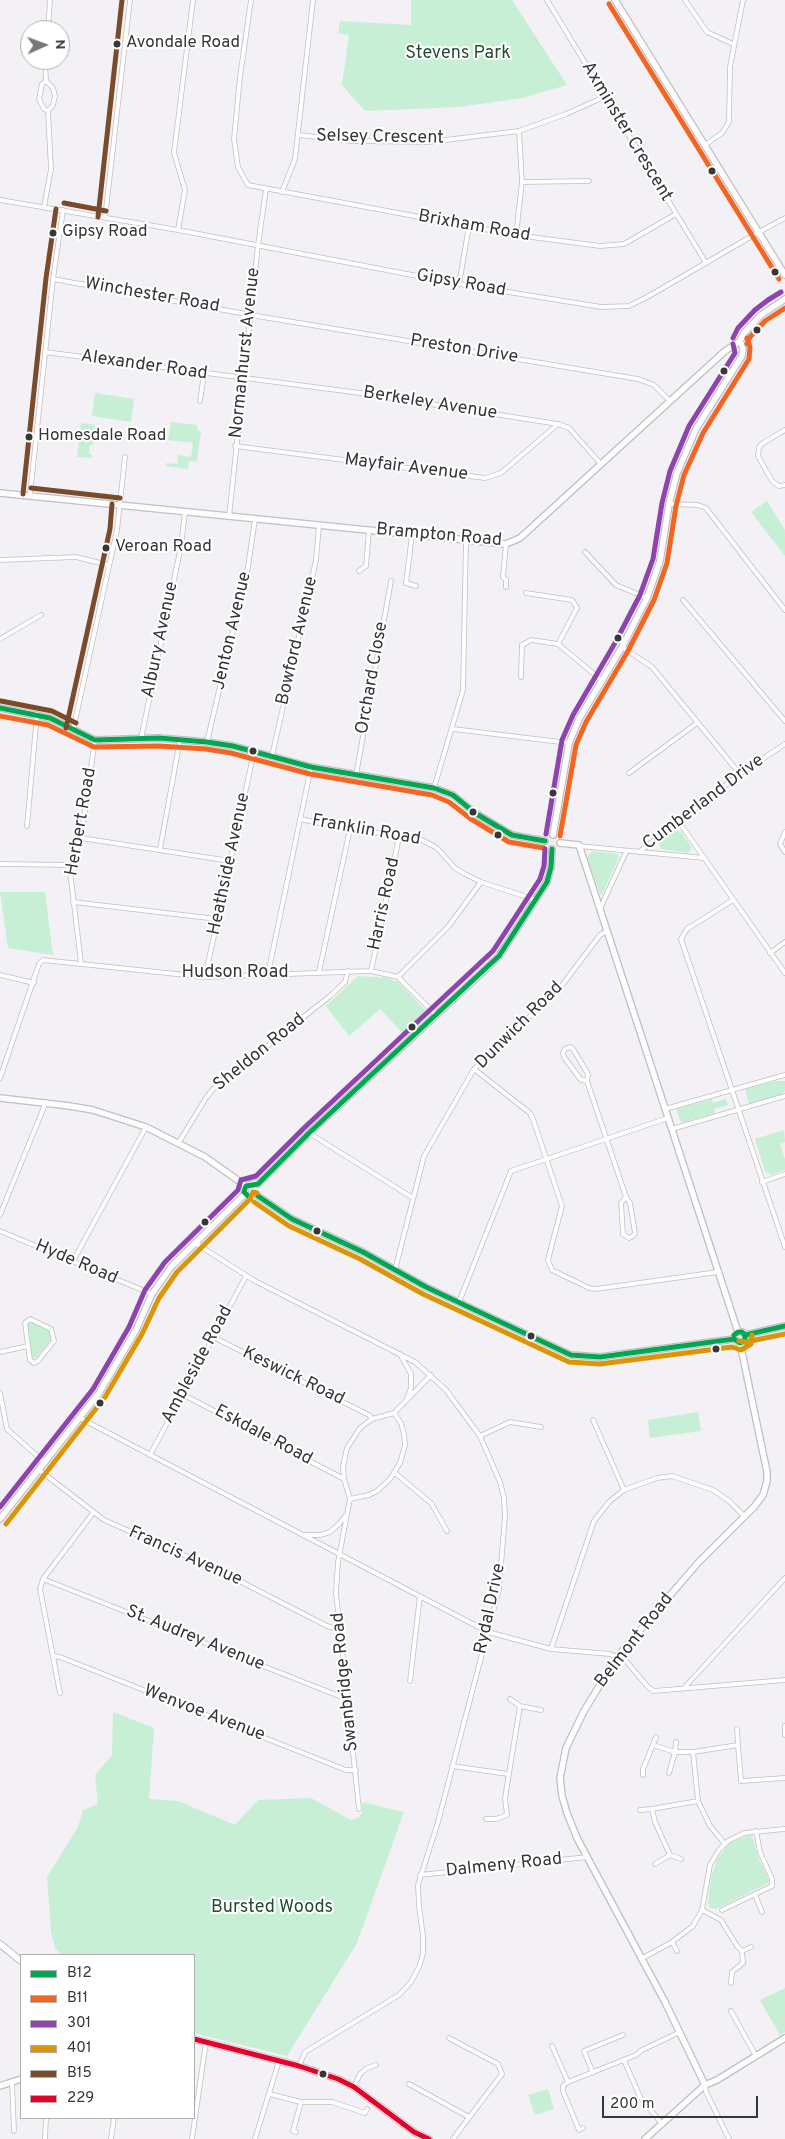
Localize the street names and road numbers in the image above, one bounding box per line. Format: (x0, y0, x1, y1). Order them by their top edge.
street label: Axminster Crescent (576, 58, 676, 206)
street label: Selsey Crescent (316, 126, 444, 150)
street label: Brixham Road (416, 206, 532, 248)
street label: Gipsy Road (415, 266, 507, 302)
street label: Normanhurst Avenue (226, 267, 266, 439)
street label: Winchester Road (83, 273, 221, 319)
street label: Preston Drive (408, 331, 520, 369)
street label: Alexander Road (79, 346, 209, 386)
street label: Berkeley Avenue (361, 383, 499, 425)
street label: Mayfair Avenue (343, 450, 469, 486)
street label: Brampton Road (375, 520, 503, 552)
street label: Jenton Avenue (209, 570, 257, 692)
street label: Bowford Avenue (273, 575, 323, 707)
street label: Albury Avenue (138, 580, 184, 700)
street label: Orchard Close (352, 620, 394, 736)
street label: Cumberland Drive (639, 750, 769, 856)
street label: Herbert Road (62, 766, 102, 878)
street label: Heathside Avenue (204, 791, 256, 937)
street label: Franklin Road (310, 811, 422, 851)
street label: Harris Road (365, 856, 405, 952)
street label: Hudson Road (181, 962, 289, 984)
street label: Dunwich Road (472, 978, 568, 1074)
street label: Sheldon Road (210, 1009, 310, 1097)
street label: Hyde Road (31, 1236, 121, 1290)
street label: Ambleside Road (158, 1302, 238, 1428)
street label: Keswick Road (238, 1343, 348, 1411)
street label: Eskdale Road (210, 1401, 316, 1471)
street label: Francis Avenue (125, 1522, 245, 1592)
street label: Rydal Drive (471, 1562, 511, 1656)
street label: Belmont Road (591, 1589, 679, 1693)
street label: St. Audrey Avenue (123, 1601, 267, 1677)
street label: Swanbridge Road (328, 1611, 364, 1753)
street label: Wenvoe Avenue (140, 1681, 268, 1747)
street label: Dalmeny Road (445, 1849, 563, 1883)

